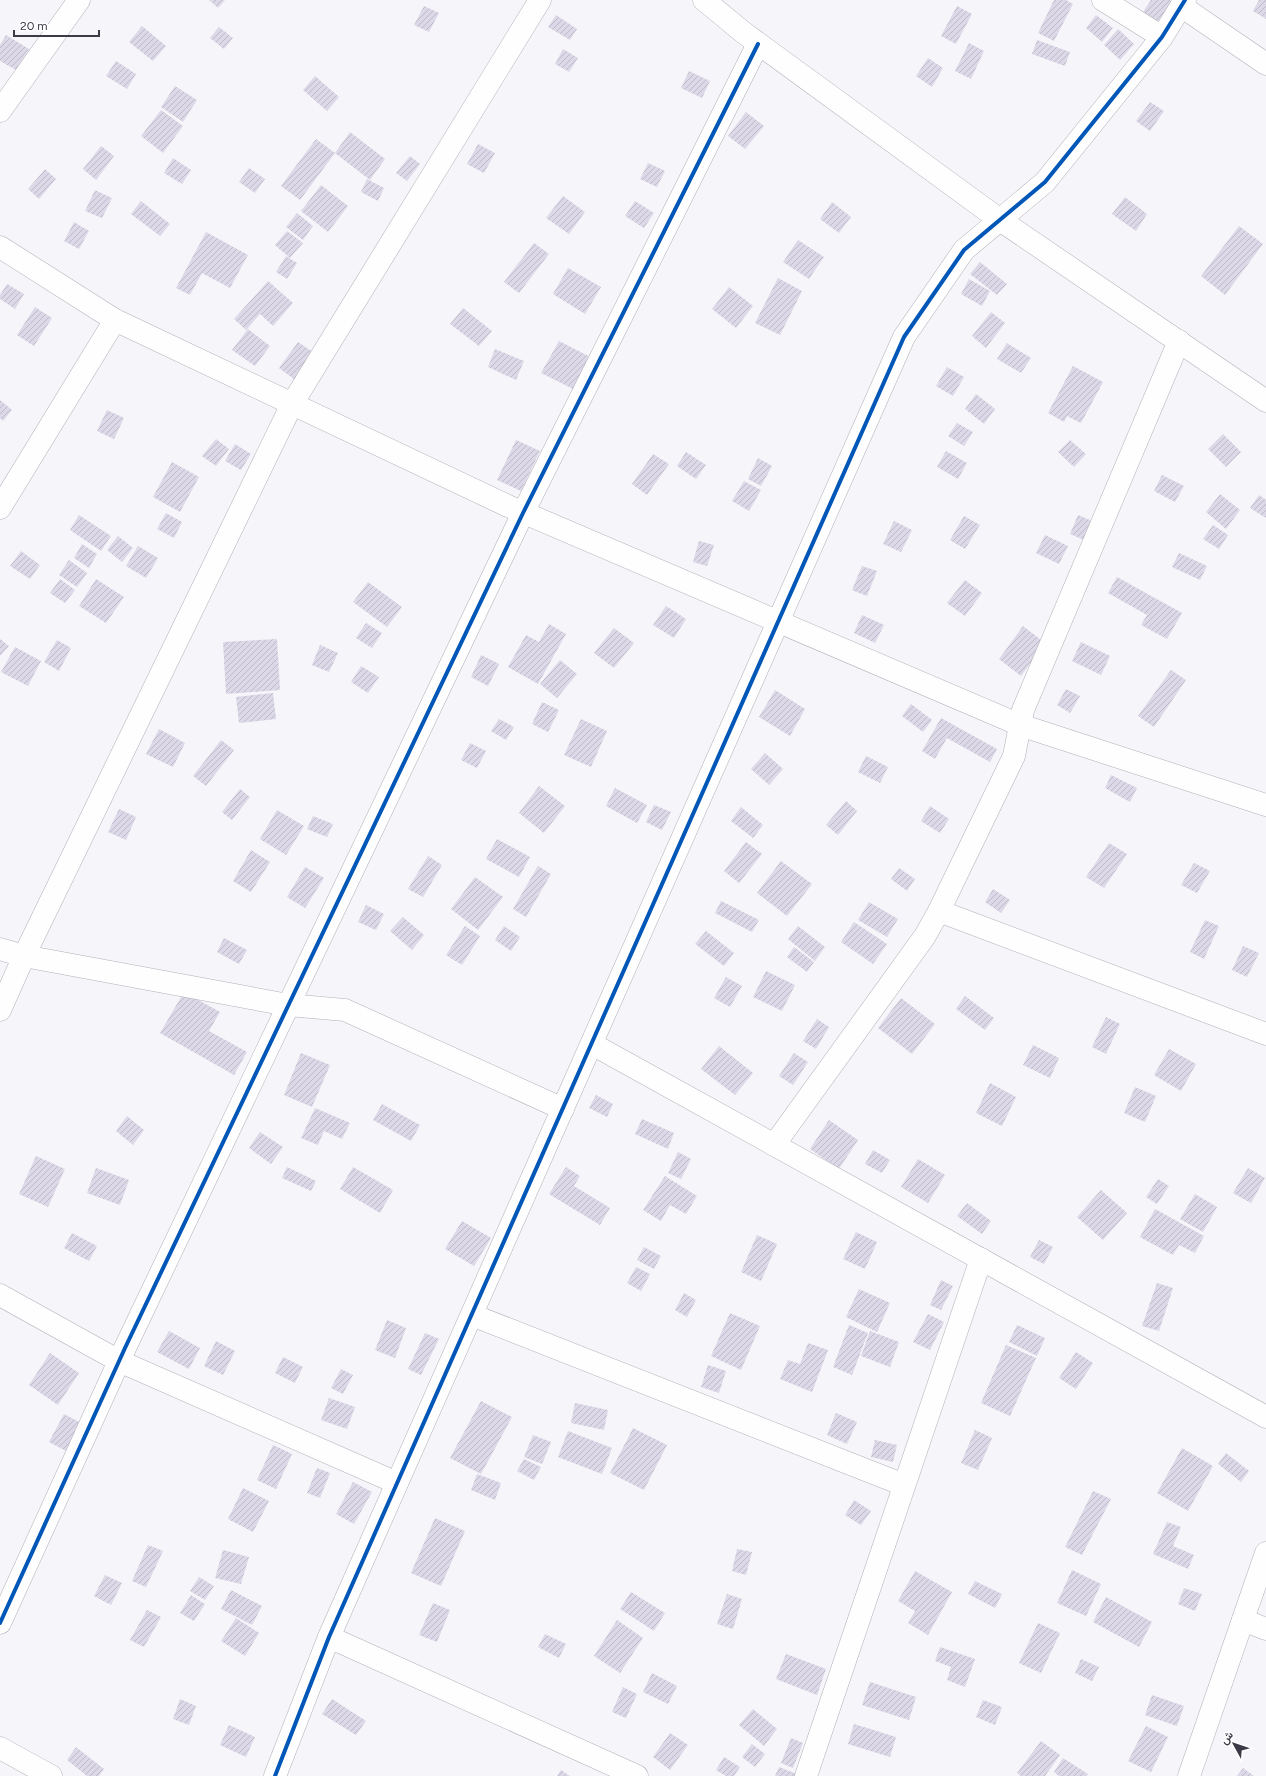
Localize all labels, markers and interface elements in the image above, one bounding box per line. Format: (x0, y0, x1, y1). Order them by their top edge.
scale bar (14, 12, 99, 38)
text: 20 m (20, 19, 48, 33)
north arrow (1214, 1724, 1254, 1764)
text: ش (1217, 1729, 1236, 1747)

